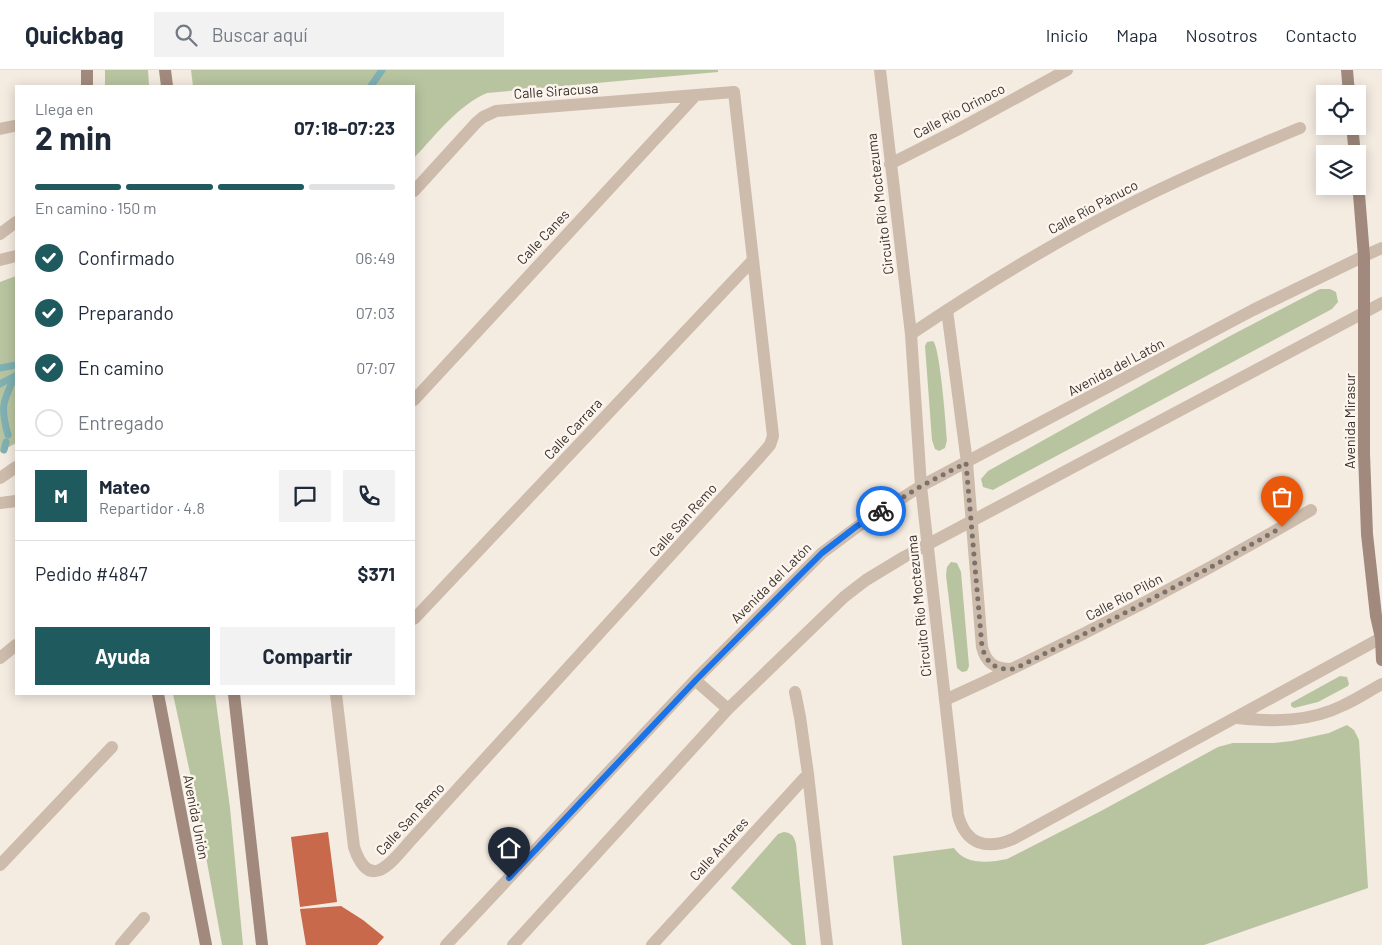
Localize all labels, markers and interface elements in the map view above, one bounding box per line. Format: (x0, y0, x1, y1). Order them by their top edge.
search box (154, 12, 504, 57)
text: Quickbag (25, 20, 124, 49)
icon: search (172, 21, 200, 49)
text: Buscar aquí (212, 23, 307, 46)
text: Inicio (1046, 24, 1088, 46)
text: Mapa (1116, 24, 1158, 46)
text: Nosotros (1186, 24, 1257, 46)
text: Contacto (1285, 24, 1357, 46)
street label: Calle Siracusa (513, 79, 599, 102)
street label: Calle Río Orinoco (910, 79, 1008, 142)
map controls (1316, 85, 1366, 195)
button: locate (1316, 85, 1366, 135)
text: Llega en (35, 99, 93, 118)
text: 07:18–07:23 (294, 116, 395, 139)
text: 2 min (35, 118, 112, 156)
street label: Circuito Río Moctezuma (862, 132, 897, 276)
button: layers (1316, 145, 1366, 195)
street label: Calle Río Pánuco (1045, 176, 1141, 237)
text: En camino · 150 m (35, 198, 157, 217)
street label: Calle Canes (513, 205, 573, 268)
icon: check (35, 244, 63, 272)
text: Confirmado (78, 246, 175, 269)
text: 06:49 (355, 248, 395, 267)
icon: check (35, 299, 63, 327)
text: Preparando (78, 301, 174, 324)
text: 07:03 (356, 303, 395, 322)
street label: Avenida del Latón (1065, 334, 1167, 399)
icon: check (35, 354, 63, 382)
text: En camino (78, 356, 164, 379)
text: 07:07 (356, 358, 395, 377)
street label: Avenida Mirasur (1341, 373, 1358, 469)
street label: Calle Carrara (540, 395, 605, 463)
text: Entregado (78, 411, 164, 434)
button: chat (279, 470, 331, 522)
button: phone (343, 470, 395, 522)
text: Mateo (99, 475, 150, 498)
pin (1261, 476, 1303, 527)
street label: Calle San Remo (645, 479, 720, 560)
icon: bag (1268, 483, 1296, 511)
text: M (54, 484, 68, 507)
courier (856, 486, 906, 536)
icon: bike (867, 497, 895, 525)
text: Repartidor · 4.8 (99, 498, 205, 517)
street label: Circuito Río Moctezuma (903, 534, 934, 678)
street label: Avenida del Latón (727, 539, 814, 626)
text: Pedido #4847 (35, 562, 148, 585)
text: $371 (358, 562, 395, 585)
street label: Calle Río Pilón (1083, 569, 1165, 624)
button: Ayuda (35, 627, 210, 685)
button: Compartir (220, 627, 395, 685)
street label: Avenida Unión (180, 773, 213, 861)
street label: Calle San Remo (372, 779, 448, 858)
street label: Calle Antares (686, 813, 752, 884)
pin (488, 827, 530, 878)
icon: home (495, 834, 523, 862)

